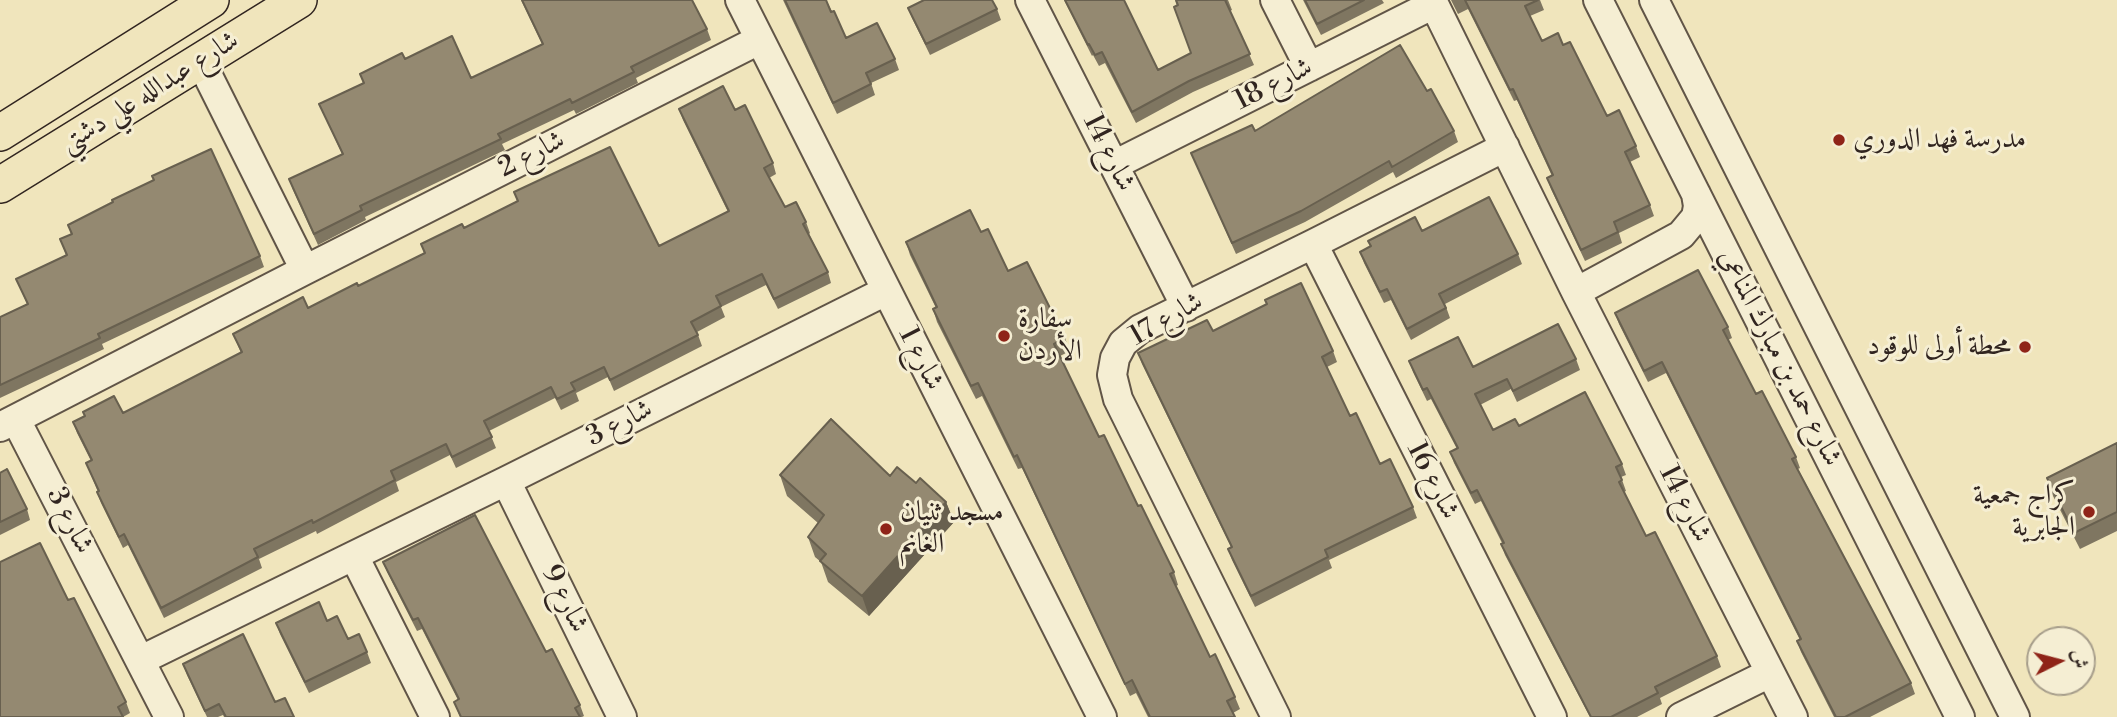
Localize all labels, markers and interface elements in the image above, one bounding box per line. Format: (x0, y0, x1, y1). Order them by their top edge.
street label: شارع عبدالله علي دشتي (54, 25, 246, 161)
street label: شارع 18 (1229, 51, 1319, 119)
street label: شارع 14 (1074, 109, 1142, 197)
place label: مدرسة فهد الدوري (1853, 123, 2026, 157)
street label: شارع 2 (493, 124, 571, 186)
marker: مدرسة فهد الدوري (1831, 132, 1847, 148)
street label: شارع حمد بن مبارك المناعي (1710, 244, 1848, 472)
street label: شارع 17 (1124, 286, 1210, 354)
place label: سفارة الأردن (1018, 303, 1082, 369)
street label: شارع 1 (890, 322, 950, 396)
marker: سفارة الأردن (996, 328, 1012, 344)
place label: محطة أولى للوقود (1867, 330, 2011, 364)
marker: محطة أولى للوقود (2017, 339, 2033, 355)
street label: شارع 3 (581, 393, 659, 455)
street label: شارع 16 (1398, 437, 1466, 525)
street label: شارع 14 (1650, 460, 1718, 548)
place label: كراج جمعية الجابرية (1973, 479, 2075, 545)
street label: شارع 3 (38, 482, 100, 560)
place label: مسجد ثنيان الغانم (900, 496, 1004, 562)
marker: كراج جمعية الجابرية (2081, 504, 2097, 520)
marker: مسجد ثنيان الغانم (878, 521, 894, 537)
street label: شارع 9 (533, 560, 595, 638)
north arrow (2026, 626, 2096, 696)
text: ش (2067, 648, 2093, 670)

